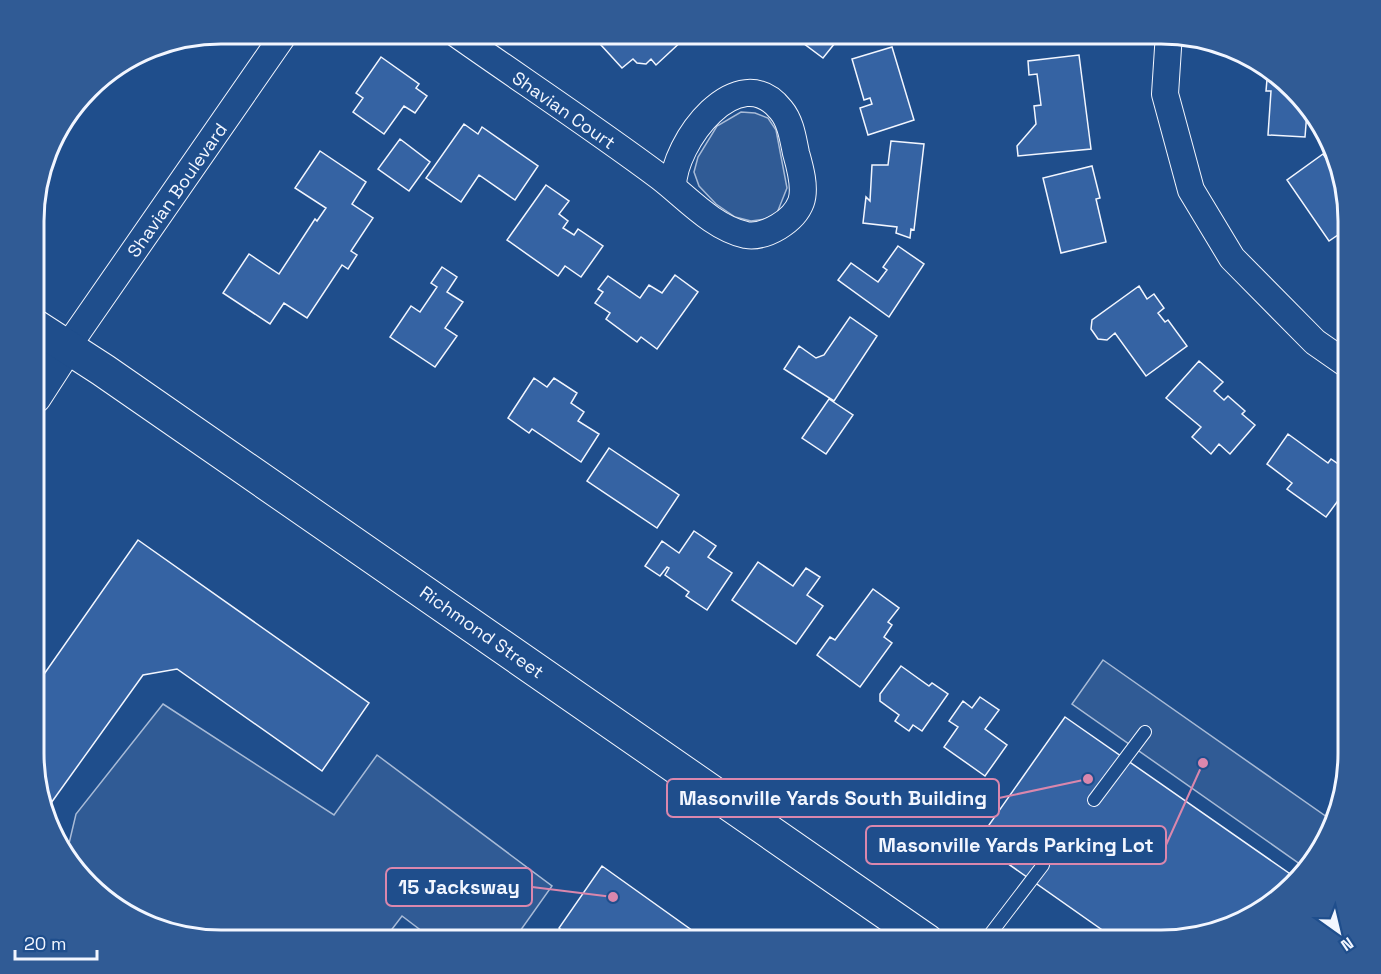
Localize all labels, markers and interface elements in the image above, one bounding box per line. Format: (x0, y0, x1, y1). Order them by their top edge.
street label: Shavian Court (508, 66, 620, 154)
street label: Shavian Boulevard (122, 118, 232, 262)
street label: Richmond Street (415, 581, 549, 683)
callout: Masonville Yards South Building (667, 779, 999, 817)
text: Masonville Yards South Building (679, 785, 987, 811)
callout: Masonville Yards Parking Lot (866, 826, 1166, 864)
text: Masonville Yards Parking Lot (878, 832, 1154, 858)
callout: 15 Jacksway (386, 868, 532, 906)
text: 15 Jacksway (398, 874, 520, 900)
north arrow (1309, 902, 1369, 962)
scale bar (15, 923, 98, 961)
text: 20 m (24, 932, 67, 955)
text: N (1337, 932, 1357, 956)

